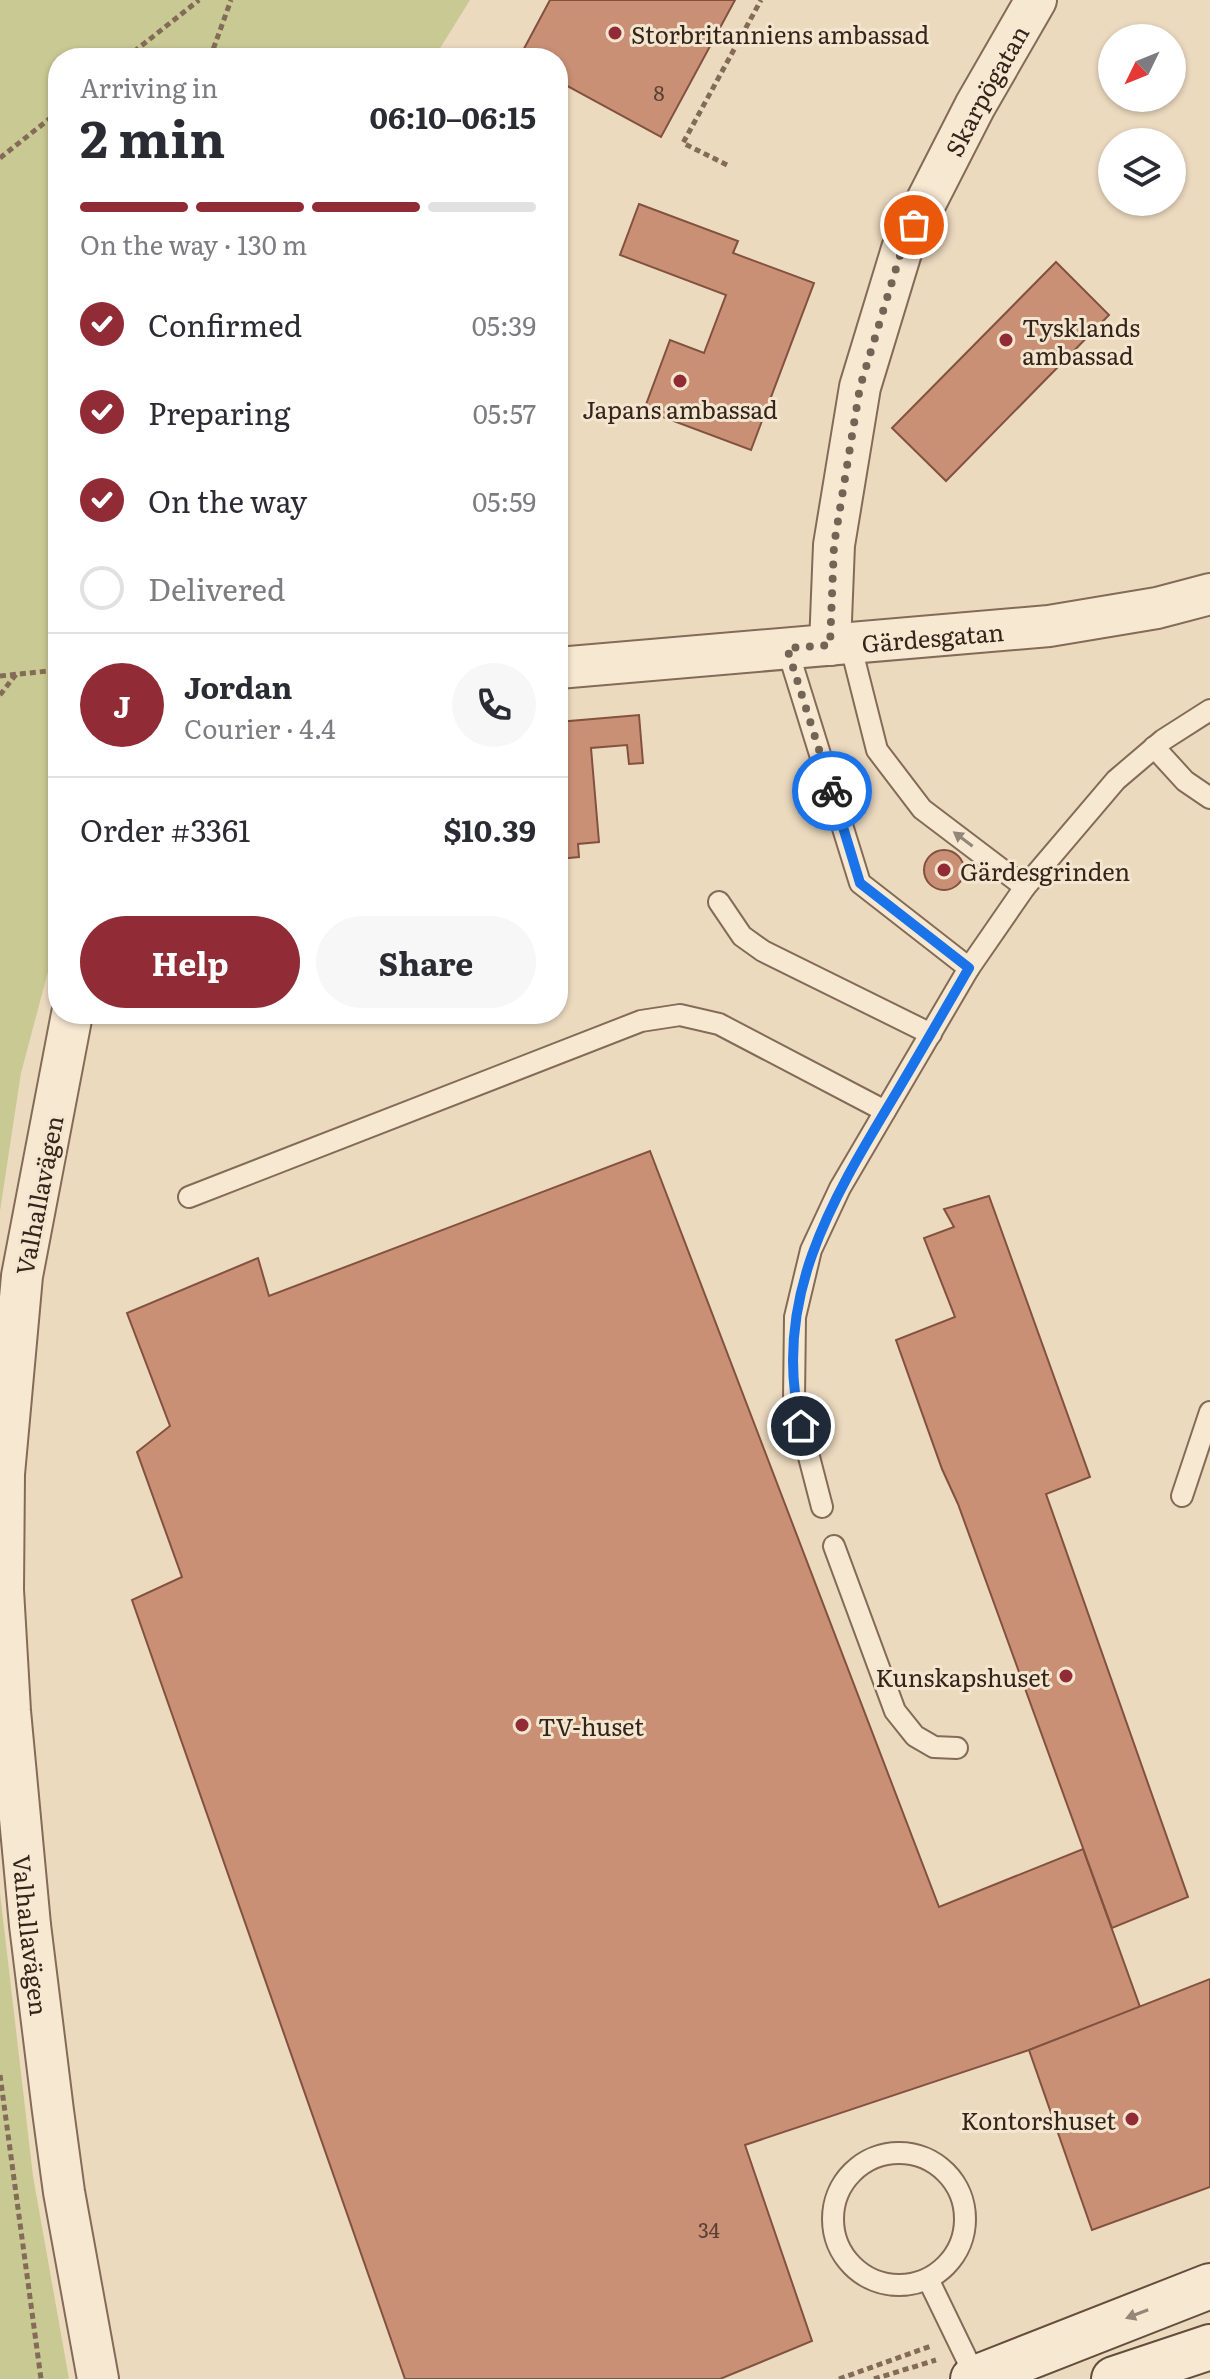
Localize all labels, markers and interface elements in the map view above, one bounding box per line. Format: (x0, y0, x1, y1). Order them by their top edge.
place label: Storbritanniens ambassad (631, 16, 930, 51)
street label: Skarpögatan (935, 18, 1036, 162)
marker: Storbritanniens ambassad (606, 24, 624, 42)
north arrow (1098, 24, 1186, 112)
map controls (1098, 24, 1186, 216)
text: Arriving in (80, 67, 218, 106)
house number: 8 (653, 77, 665, 107)
text: 06:10–06:15 (370, 94, 536, 138)
text: 2 min (80, 97, 225, 174)
button: layers (1098, 128, 1186, 216)
pin (880, 191, 948, 259)
icon: bag (892, 203, 936, 247)
text: On the way · 130 m (80, 224, 307, 263)
icon: check (80, 302, 124, 346)
text: Confirmed (148, 302, 302, 346)
text: 05:39 (472, 305, 536, 344)
place label: Tysklands ambassad (1022, 309, 1140, 372)
marker: Tysklands ambassad (997, 331, 1015, 349)
marker: Japans ambassad (671, 372, 689, 390)
icon: check (80, 390, 124, 434)
text: Preparing (148, 390, 290, 434)
place label: Japans ambassad (582, 391, 778, 426)
text: 05:57 (473, 393, 536, 432)
icon: check (80, 478, 124, 522)
text: On the way (148, 478, 307, 522)
text: 05:59 (472, 481, 536, 520)
text: Delivered (148, 566, 285, 610)
street label: Gärdesgatan (860, 612, 1005, 659)
button: phone (452, 663, 536, 747)
text: Jordan (184, 664, 292, 708)
text: J (113, 683, 131, 727)
text: Courier · 4.4 (184, 708, 336, 747)
courier (792, 751, 872, 831)
icon: bike (810, 769, 854, 813)
text: Order #3361 (80, 807, 250, 851)
text: $10.39 (443, 807, 536, 851)
one-way arrow (953, 832, 974, 848)
place label: Gärdesgrinden (960, 853, 1130, 888)
marker: Gärdesgrinden (935, 861, 953, 879)
button: Help (80, 916, 300, 1008)
button: Share (316, 916, 536, 1008)
street label: Valhallavägen (5, 1112, 71, 1278)
pin (767, 1392, 835, 1460)
icon: home (779, 1404, 823, 1448)
place label: Kunskapshuset (876, 1659, 1050, 1694)
marker: Kunskapshuset (1057, 1667, 1075, 1685)
place label: TV-huset (538, 1708, 644, 1743)
marker: TV-huset (513, 1716, 531, 1734)
street label: Valhallavägen (6, 1853, 59, 2018)
place label: Kontorshuset (961, 2102, 1116, 2137)
marker: Kontorshuset (1123, 2110, 1141, 2128)
house number: 34 (698, 2214, 720, 2244)
one-way arrow (1125, 2308, 1149, 2321)

